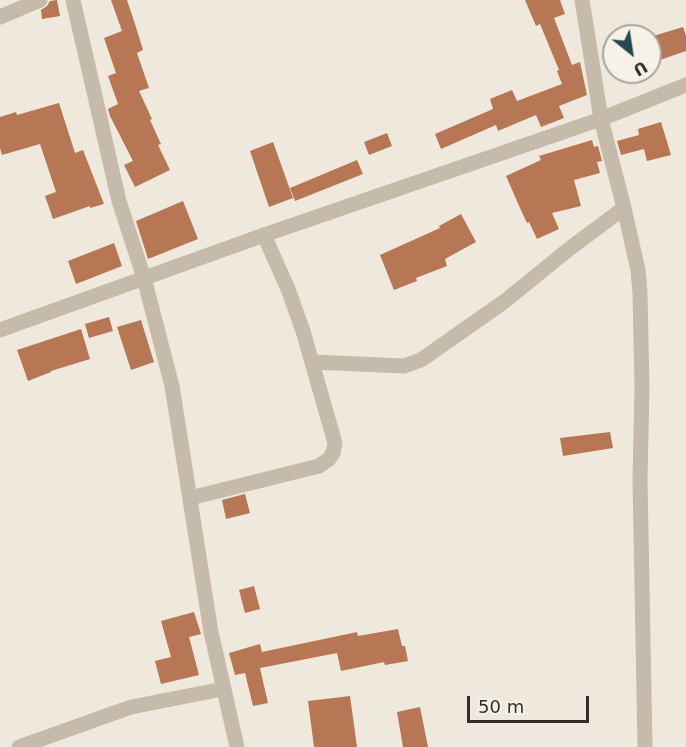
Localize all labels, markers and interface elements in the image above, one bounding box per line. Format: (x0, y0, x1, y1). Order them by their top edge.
north arrow (602, 24, 662, 84)
text: U (630, 57, 651, 80)
scale bar (470, 684, 592, 722)
text: 50 m (478, 696, 524, 717)

